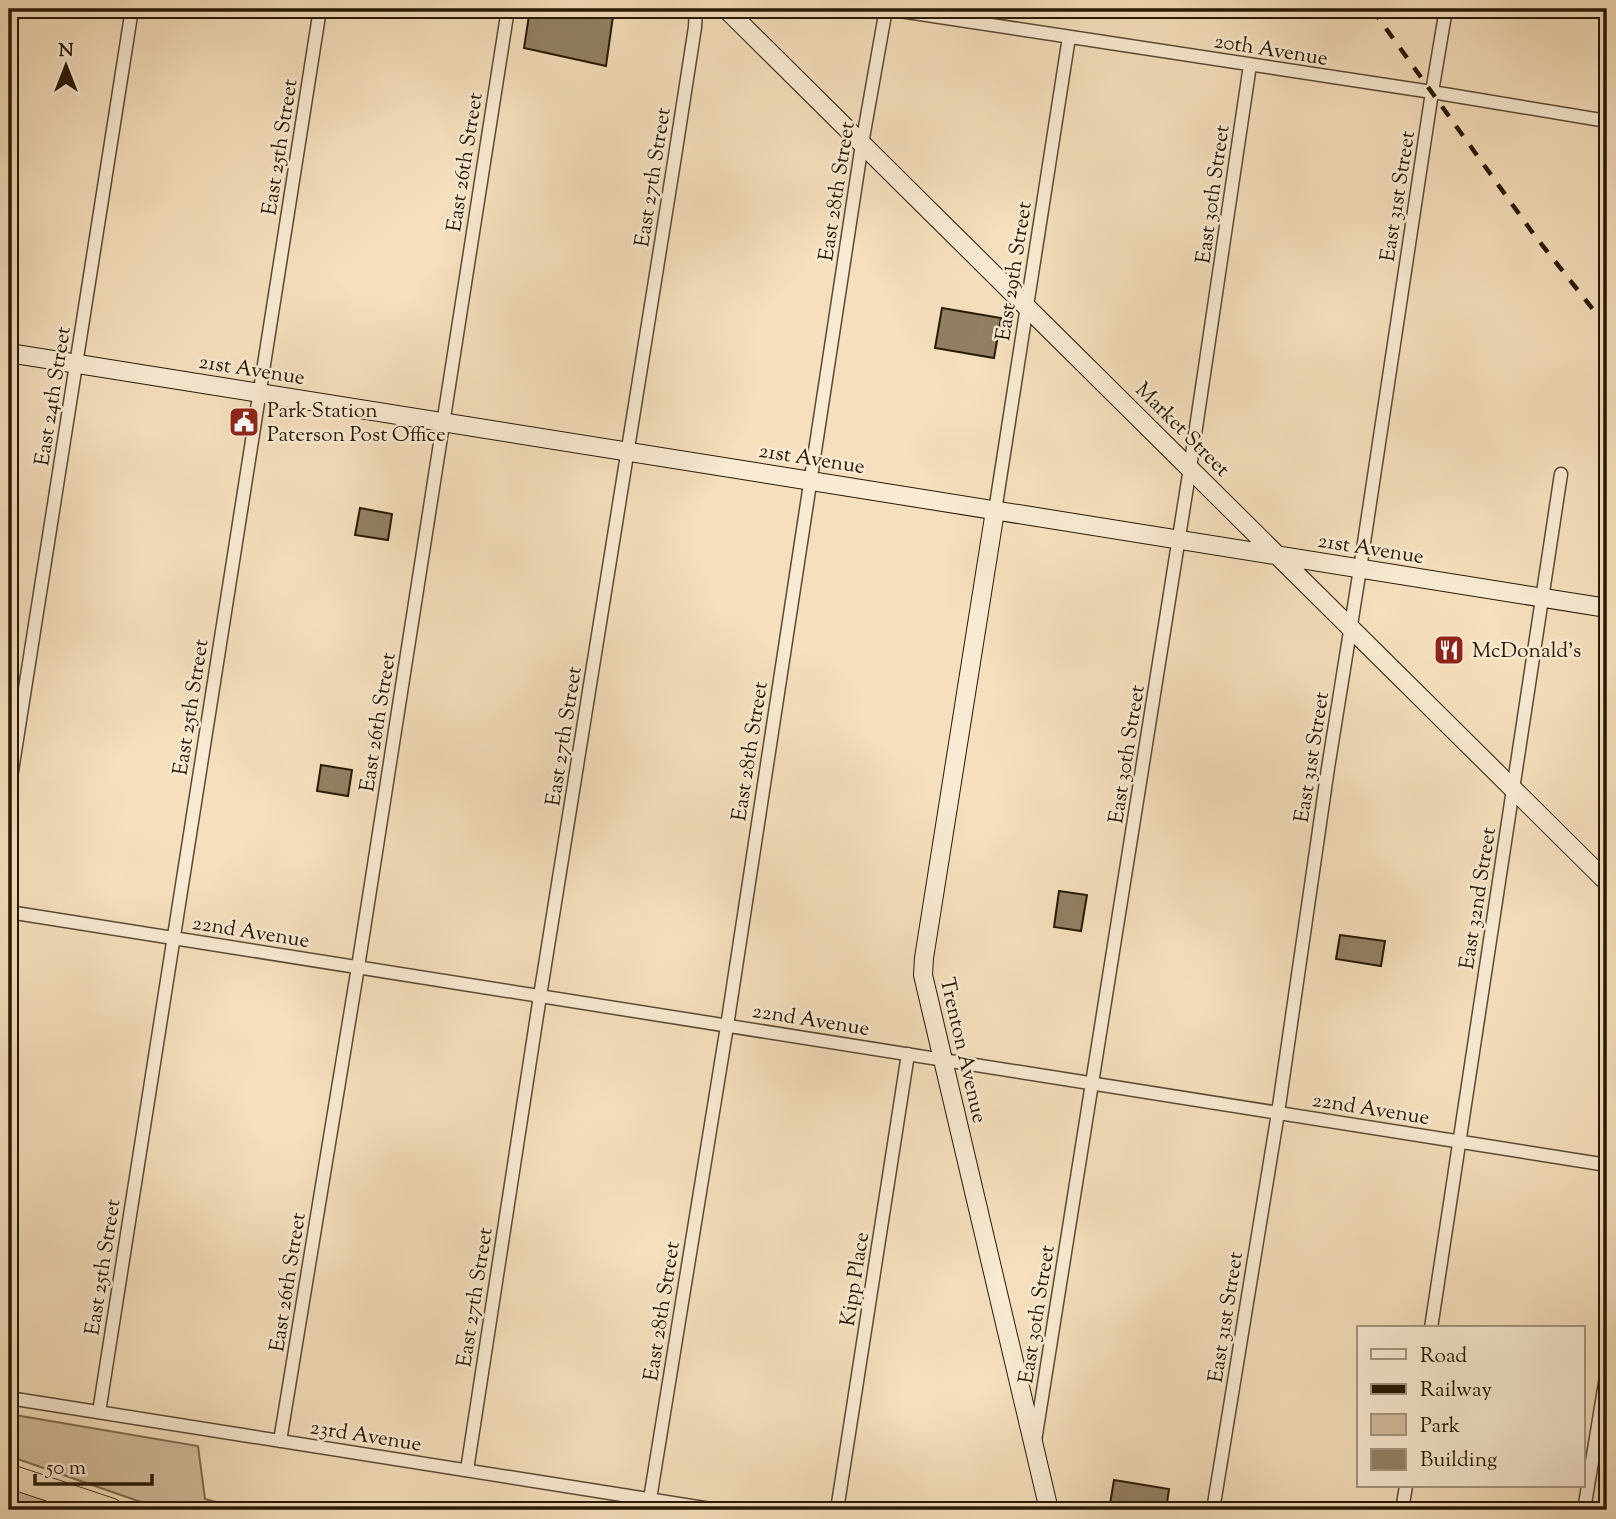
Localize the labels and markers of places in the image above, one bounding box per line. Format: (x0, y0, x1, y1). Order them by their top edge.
place label: Park Station Paterson Post Office (267, 397, 446, 451)
public building icon: Park Station Paterson Post Office (227, 405, 261, 439)
restaurant icon: McDonald's (1432, 633, 1466, 667)
place label: McDonald's (1472, 637, 1581, 667)

